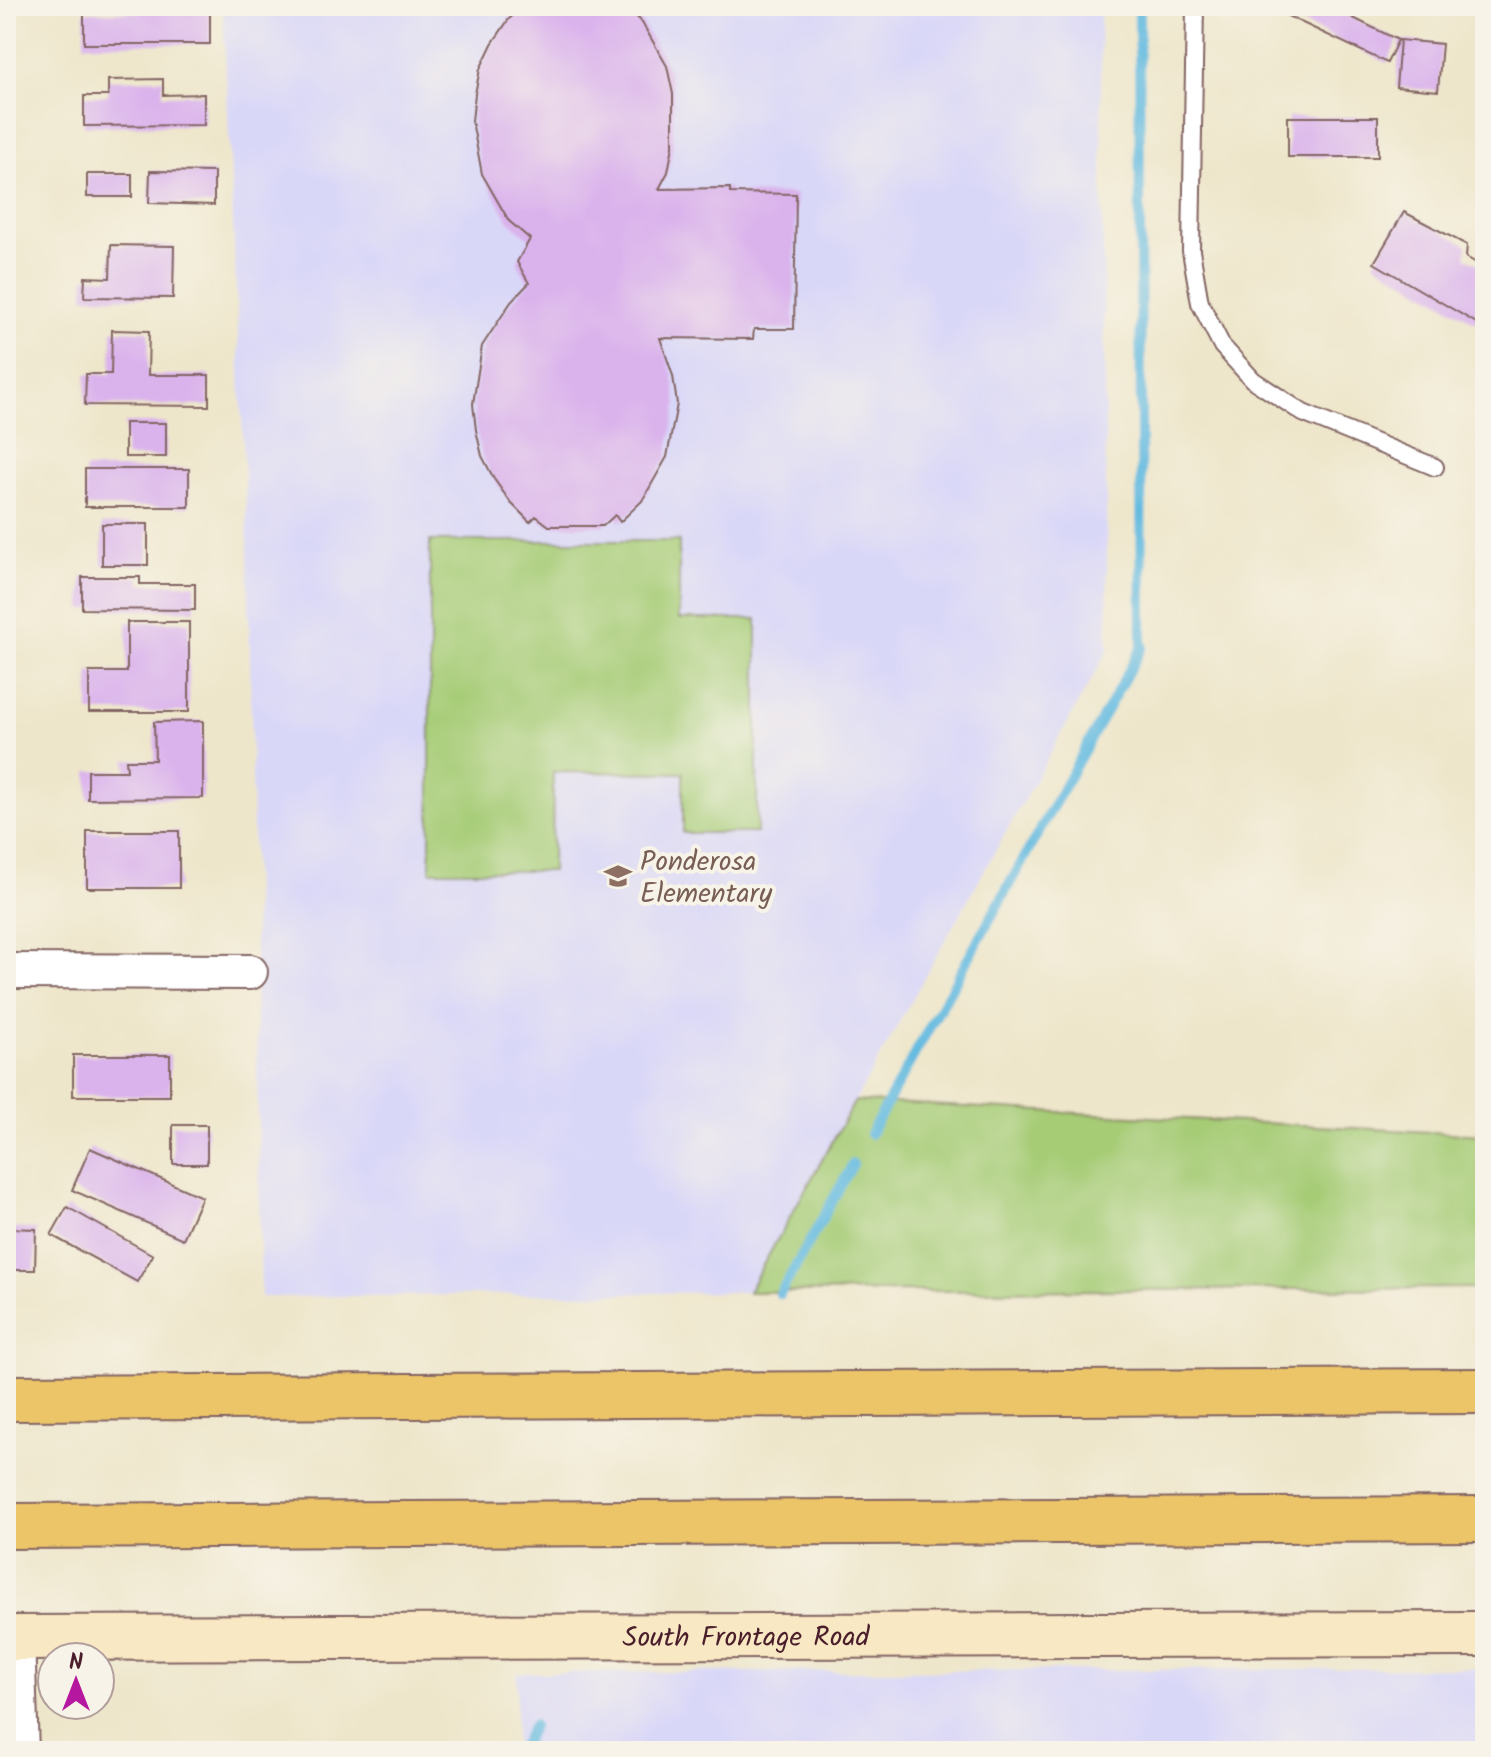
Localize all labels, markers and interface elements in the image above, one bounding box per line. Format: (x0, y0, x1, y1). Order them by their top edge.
place label: Ponderosa Elementary (640, 840, 773, 917)
school or university icon: Ponderosa Elementary (603, 861, 633, 891)
street label: South Frontage Road (622, 1616, 871, 1661)
north arrow (36, 1641, 116, 1721)
text: N (69, 1646, 83, 1681)

